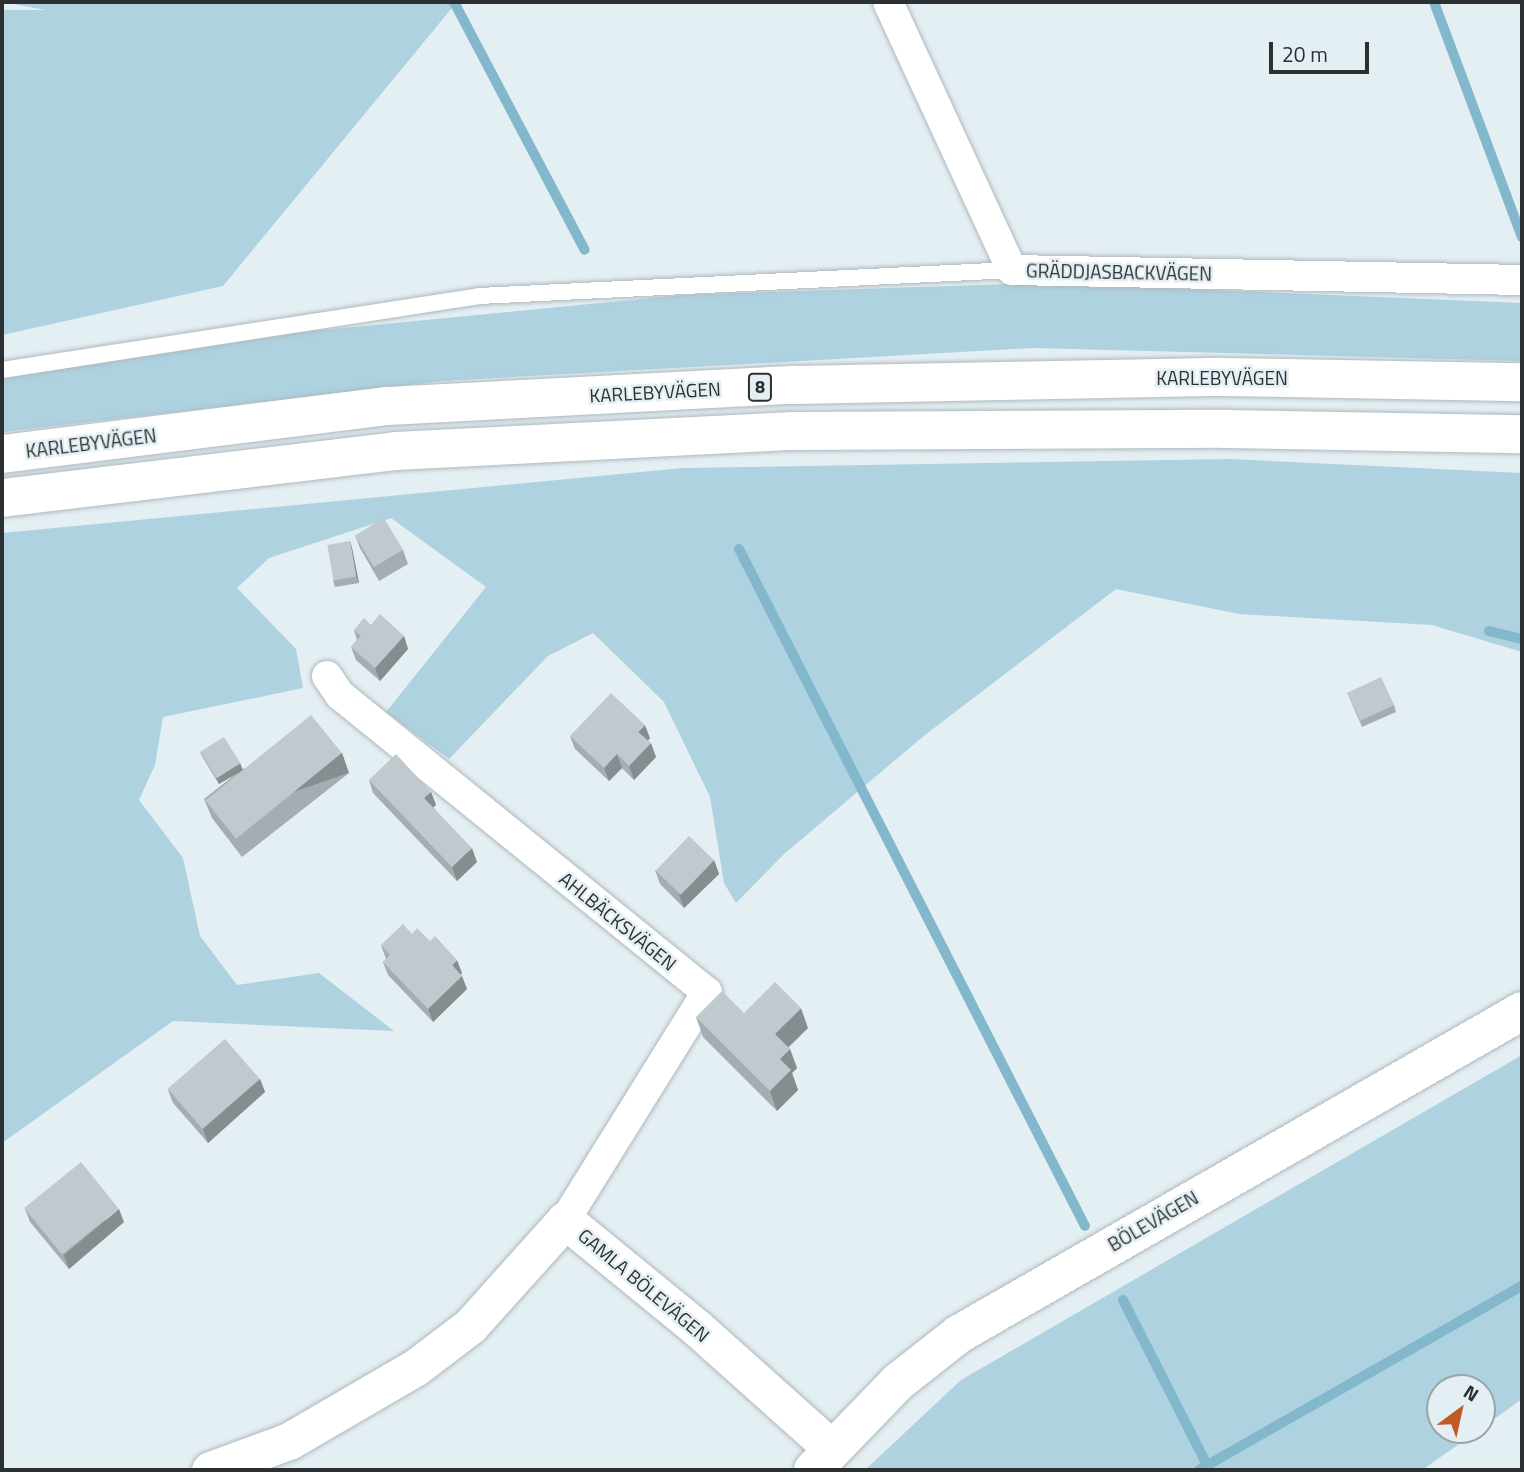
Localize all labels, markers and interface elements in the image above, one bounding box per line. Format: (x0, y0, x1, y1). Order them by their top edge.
scale bar (1272, 28, 1372, 72)
text: 20 m (1282, 38, 1328, 70)
street label: GRÄDDJASBACKVÄGEN (1026, 259, 1212, 285)
street label: KARLEBYVÄGEN (1156, 367, 1288, 389)
road number: 8 (748, 372, 772, 402)
street label: KARLEBYVÄGEN (589, 377, 721, 407)
street label: KARLEBYVÄGEN (24, 424, 158, 462)
street label: AHLBÄCKSVÄGEN (555, 867, 681, 975)
street label: BÖLEVÄGEN (1104, 1186, 1202, 1256)
street label: GAMLA BÖLEVÄGEN (574, 1224, 714, 1346)
north arrow (1426, 1374, 1496, 1444)
text: N (1458, 1377, 1485, 1408)

